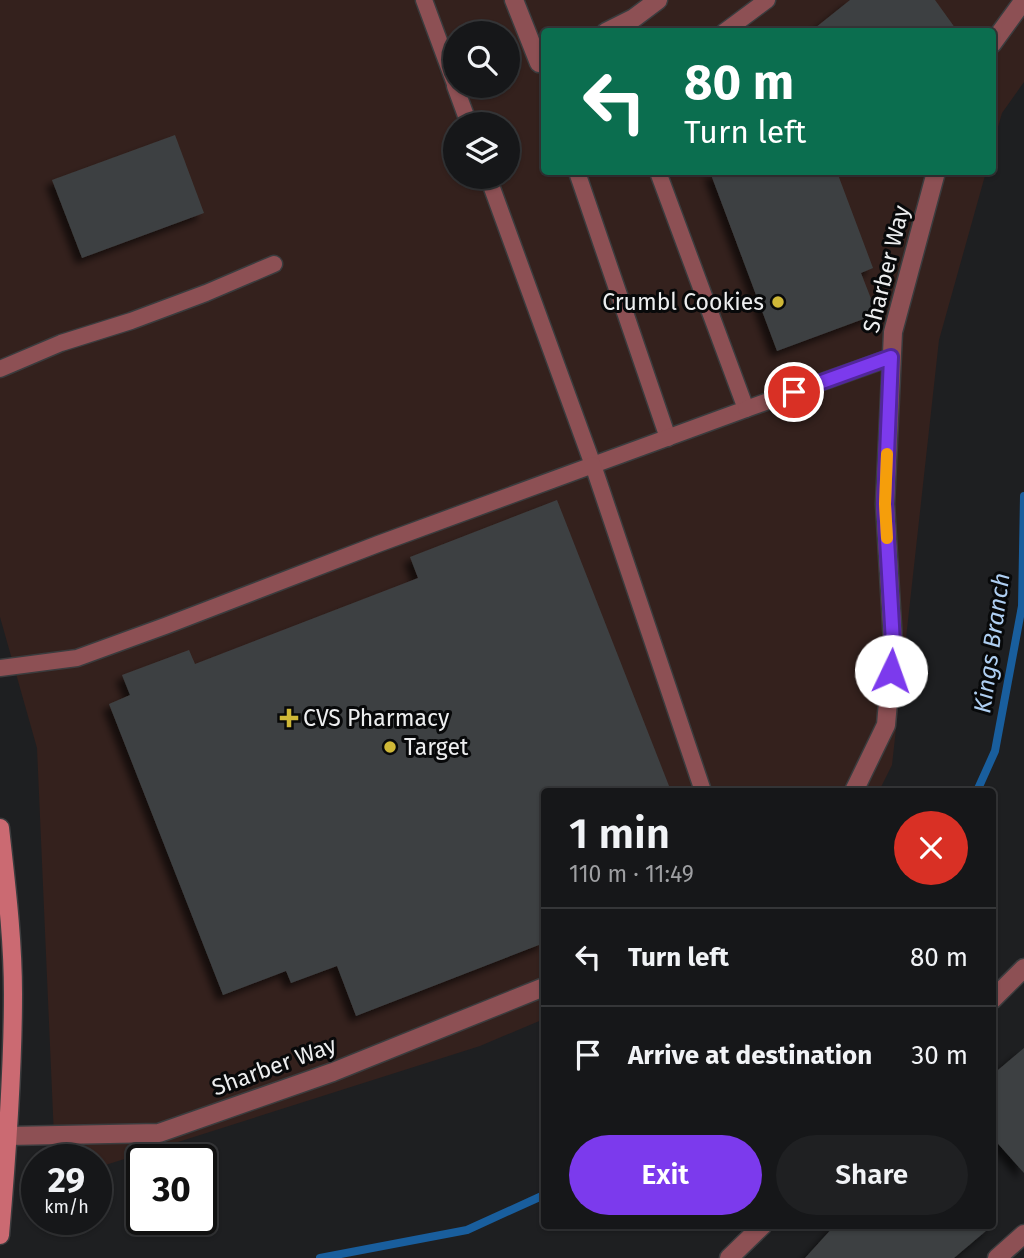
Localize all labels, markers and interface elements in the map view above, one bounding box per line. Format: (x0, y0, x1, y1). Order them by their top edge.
map controls (443, 21, 520, 189)
button: search (443, 21, 520, 98)
text: 80 m (684, 53, 794, 112)
icon: left (569, 56, 660, 147)
button: layers (443, 112, 520, 189)
text: Turn left (684, 113, 806, 151)
street label: Sharber Way (857, 202, 916, 336)
place label: Crumbl Cookies (602, 288, 764, 316)
marker: Crumbl Cookies (770, 294, 786, 310)
pin (764, 362, 824, 422)
icon: arrive (775, 373, 813, 411)
water label: Kings Branch (968, 571, 1016, 715)
position arrow (854, 634, 928, 708)
place label: CVS Pharmacy (303, 704, 450, 732)
marker: CVS Pharmacy (281, 710, 297, 726)
place label: Target (404, 733, 469, 761)
marker: Target (382, 739, 398, 755)
text: 1 min (569, 809, 670, 859)
button: close (894, 811, 968, 885)
text: 110 m · 11:49 (569, 860, 694, 888)
icon: left (569, 938, 607, 976)
text: Turn left (628, 942, 729, 973)
text: 80 m (910, 942, 968, 973)
street label: Sharber Way (208, 1030, 341, 1101)
icon: arrive (569, 1036, 607, 1074)
text: Arrive at destination (628, 1040, 872, 1071)
text: 30 m (911, 1040, 968, 1071)
button: Exit (569, 1135, 762, 1215)
button: Share (776, 1135, 968, 1215)
speed limit sign: 30 (126, 1144, 217, 1235)
text: 29 (48, 1159, 85, 1201)
text: km/h (44, 1196, 89, 1218)

